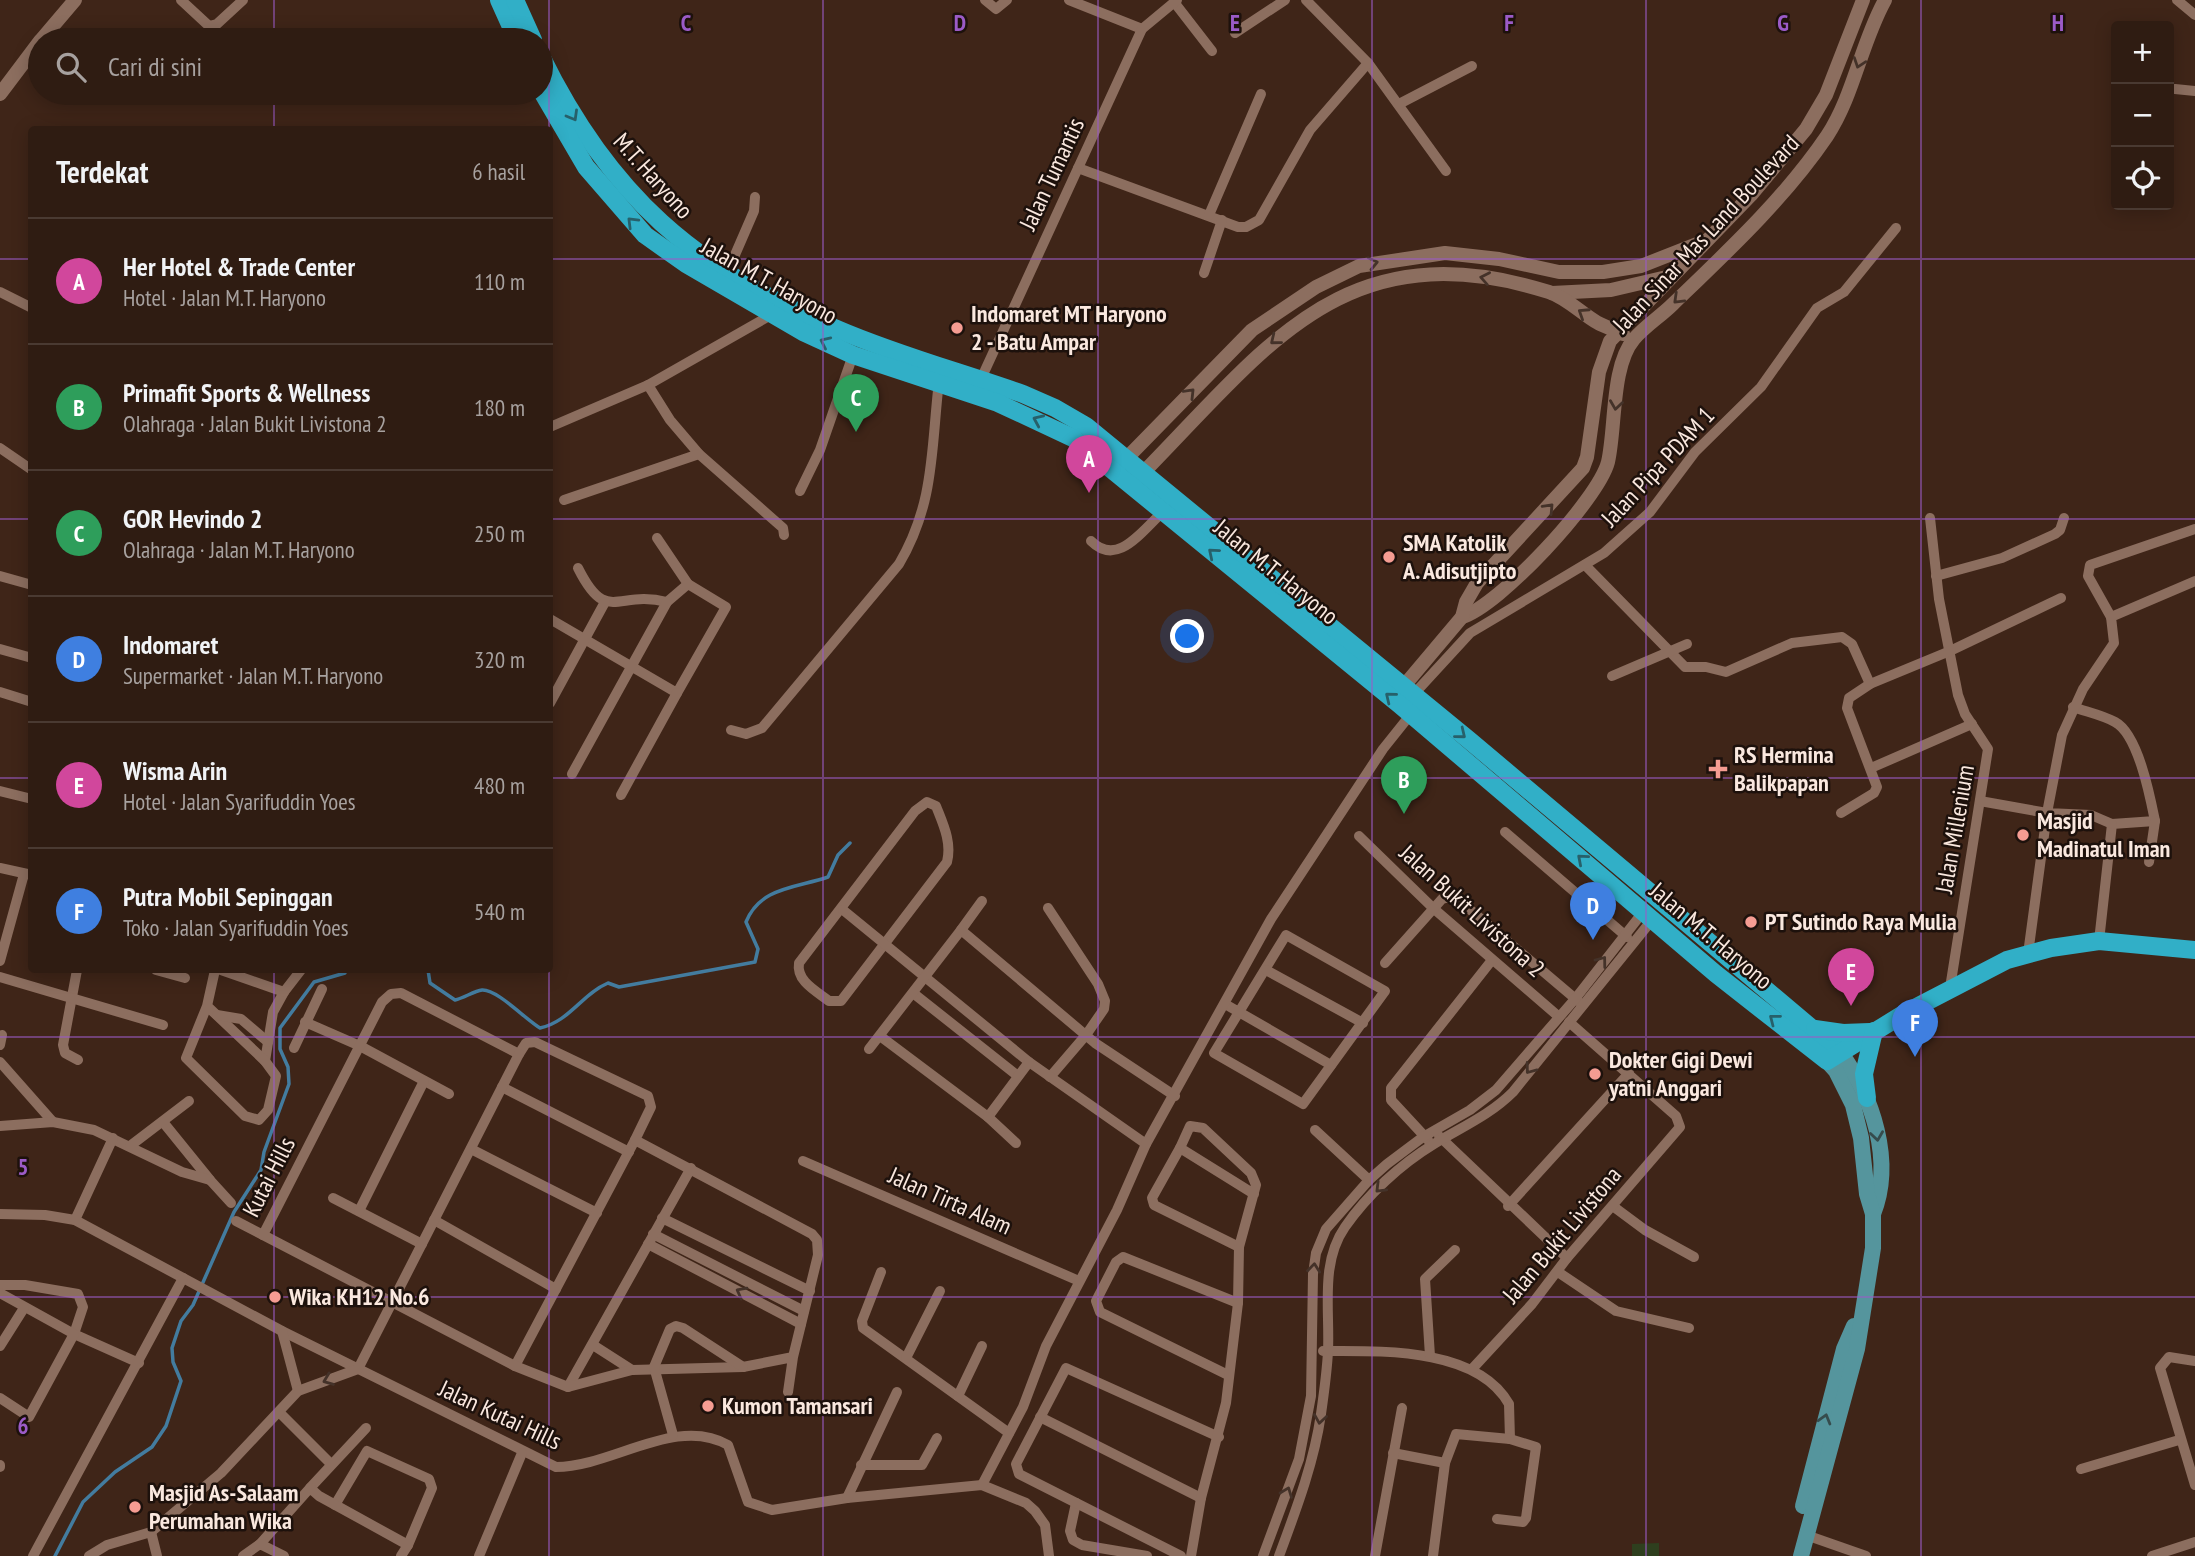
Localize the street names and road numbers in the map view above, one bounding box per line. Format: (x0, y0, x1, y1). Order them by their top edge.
street label: Jalan Tumantis (1012, 113, 1091, 236)
street label: M.T. Haryono (607, 126, 700, 225)
street label: Jalan Sinar Mas Land Boulevard (1605, 128, 1806, 340)
street label: Jalan M.T. Haryono (695, 230, 843, 331)
street label: Jalan Pipa PDAM 1 (1594, 400, 1721, 534)
street label: Jalan M.T. Haryono (1207, 511, 1345, 631)
street label: Jalan Millenium (1928, 762, 1981, 896)
street label: Jalan Bukit Livistona 2 (1393, 837, 1551, 984)
street label: Jalan M.T. Haryono (1643, 874, 1779, 996)
street label: Kutai Hills (235, 1132, 302, 1222)
street label: Jalan Tirta Alam (883, 1159, 1017, 1241)
street label: Jalan Bukit Livistona (1495, 1160, 1628, 1310)
street label: Jalan Kutai Hills (433, 1372, 566, 1456)

